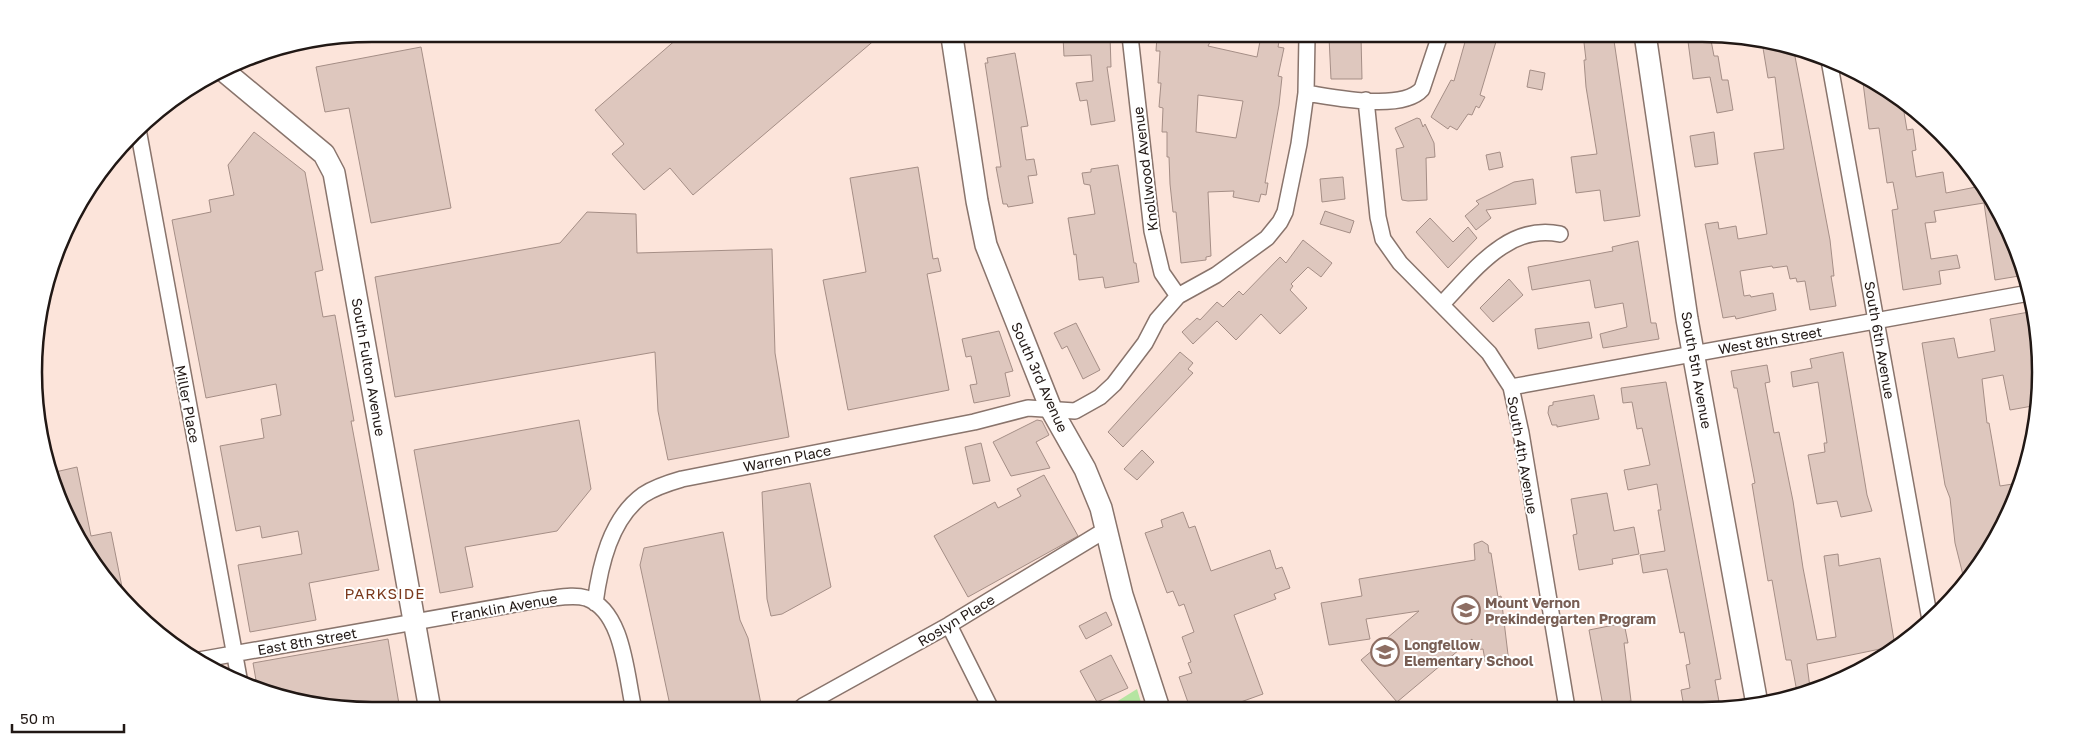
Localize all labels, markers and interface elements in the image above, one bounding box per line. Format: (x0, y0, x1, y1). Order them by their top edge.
street label: Knollwood Avenue (1129, 106, 1161, 232)
street label: South 6th Avenue (1861, 280, 1899, 400)
street label: South Fulton Avenue (348, 297, 390, 437)
street label: South 5th Avenue (1678, 310, 1716, 430)
street label: South 3rd Avenue (1008, 319, 1072, 435)
street label: West 8th Street (1717, 322, 1823, 358)
street label: Miller Place (172, 364, 204, 444)
street label: South 4th Avenue (1504, 395, 1542, 515)
street label: Warren Place (742, 441, 832, 475)
district label: PARKSIDE (345, 584, 425, 602)
street label: Franklin Avenue (449, 589, 559, 625)
street label: Roslyn Place (914, 590, 998, 650)
place label: Mount Vernon Prekindergarten Program (1485, 594, 1656, 627)
school or university icon: Mount Vernon Prekindergarten Program (1451, 595, 1481, 625)
street label: East 8th Street (256, 624, 358, 658)
place label: Longfellow Elementary School (1404, 636, 1534, 669)
school or university icon: Longfellow Elementary School (1370, 637, 1400, 667)
scale bar (12, 702, 125, 734)
text: 50 m (20, 709, 55, 727)

